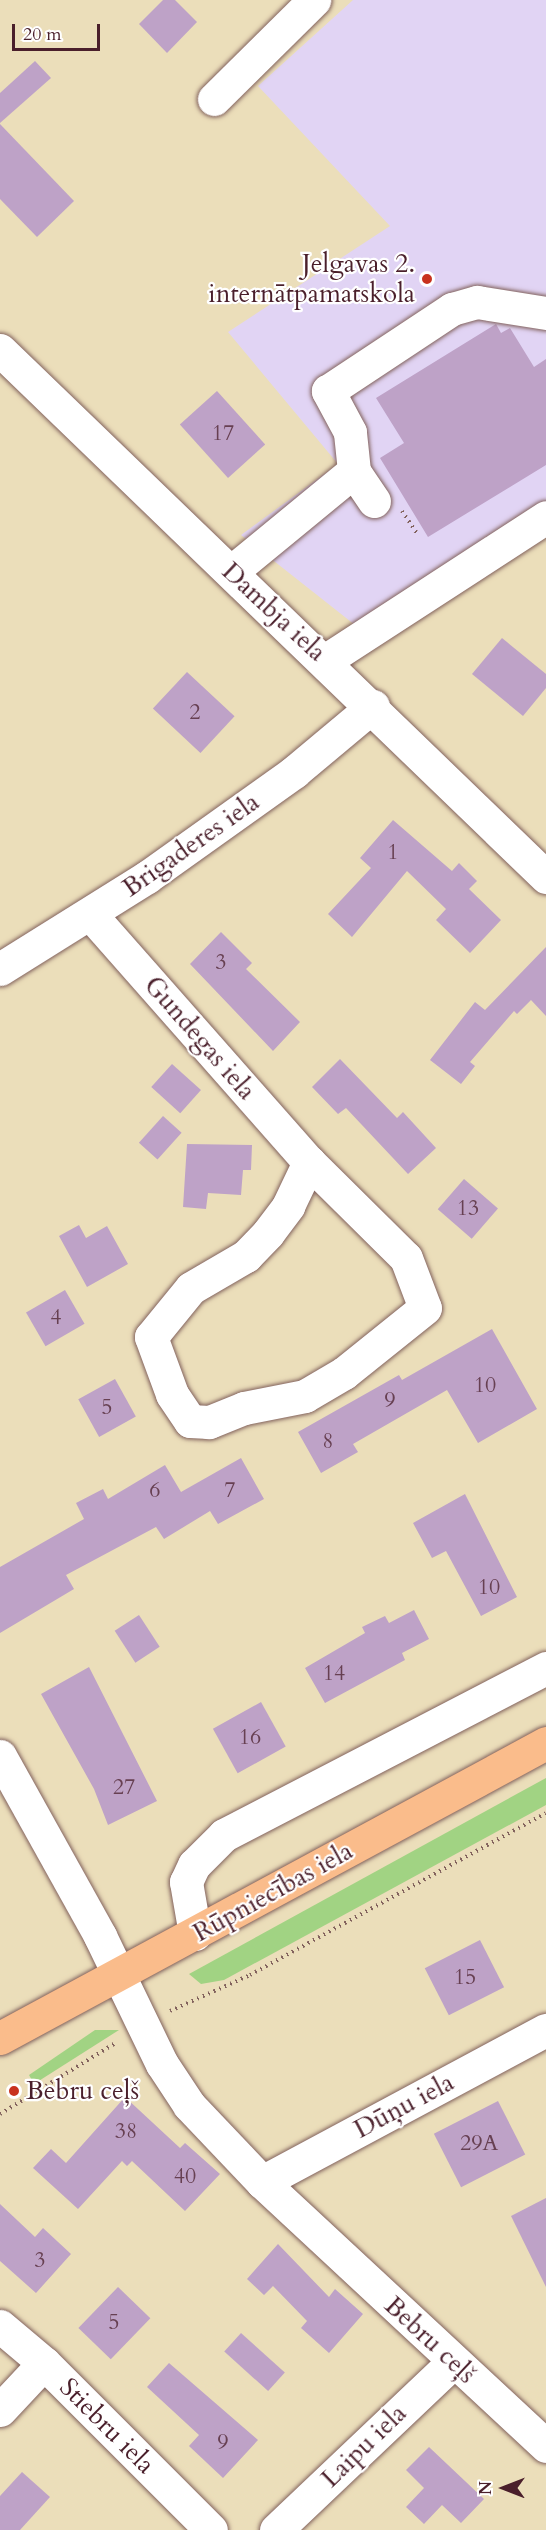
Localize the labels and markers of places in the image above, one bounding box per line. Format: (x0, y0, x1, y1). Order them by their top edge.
place label: Jelgavas 2. internātpamatskola (208, 248, 415, 310)
marker: Jelgavas 2. internātpamatskola (420, 272, 434, 286)
place label: Bebru ceļš (26, 2075, 139, 2107)
marker: Bebru ceļš (7, 2084, 21, 2098)

